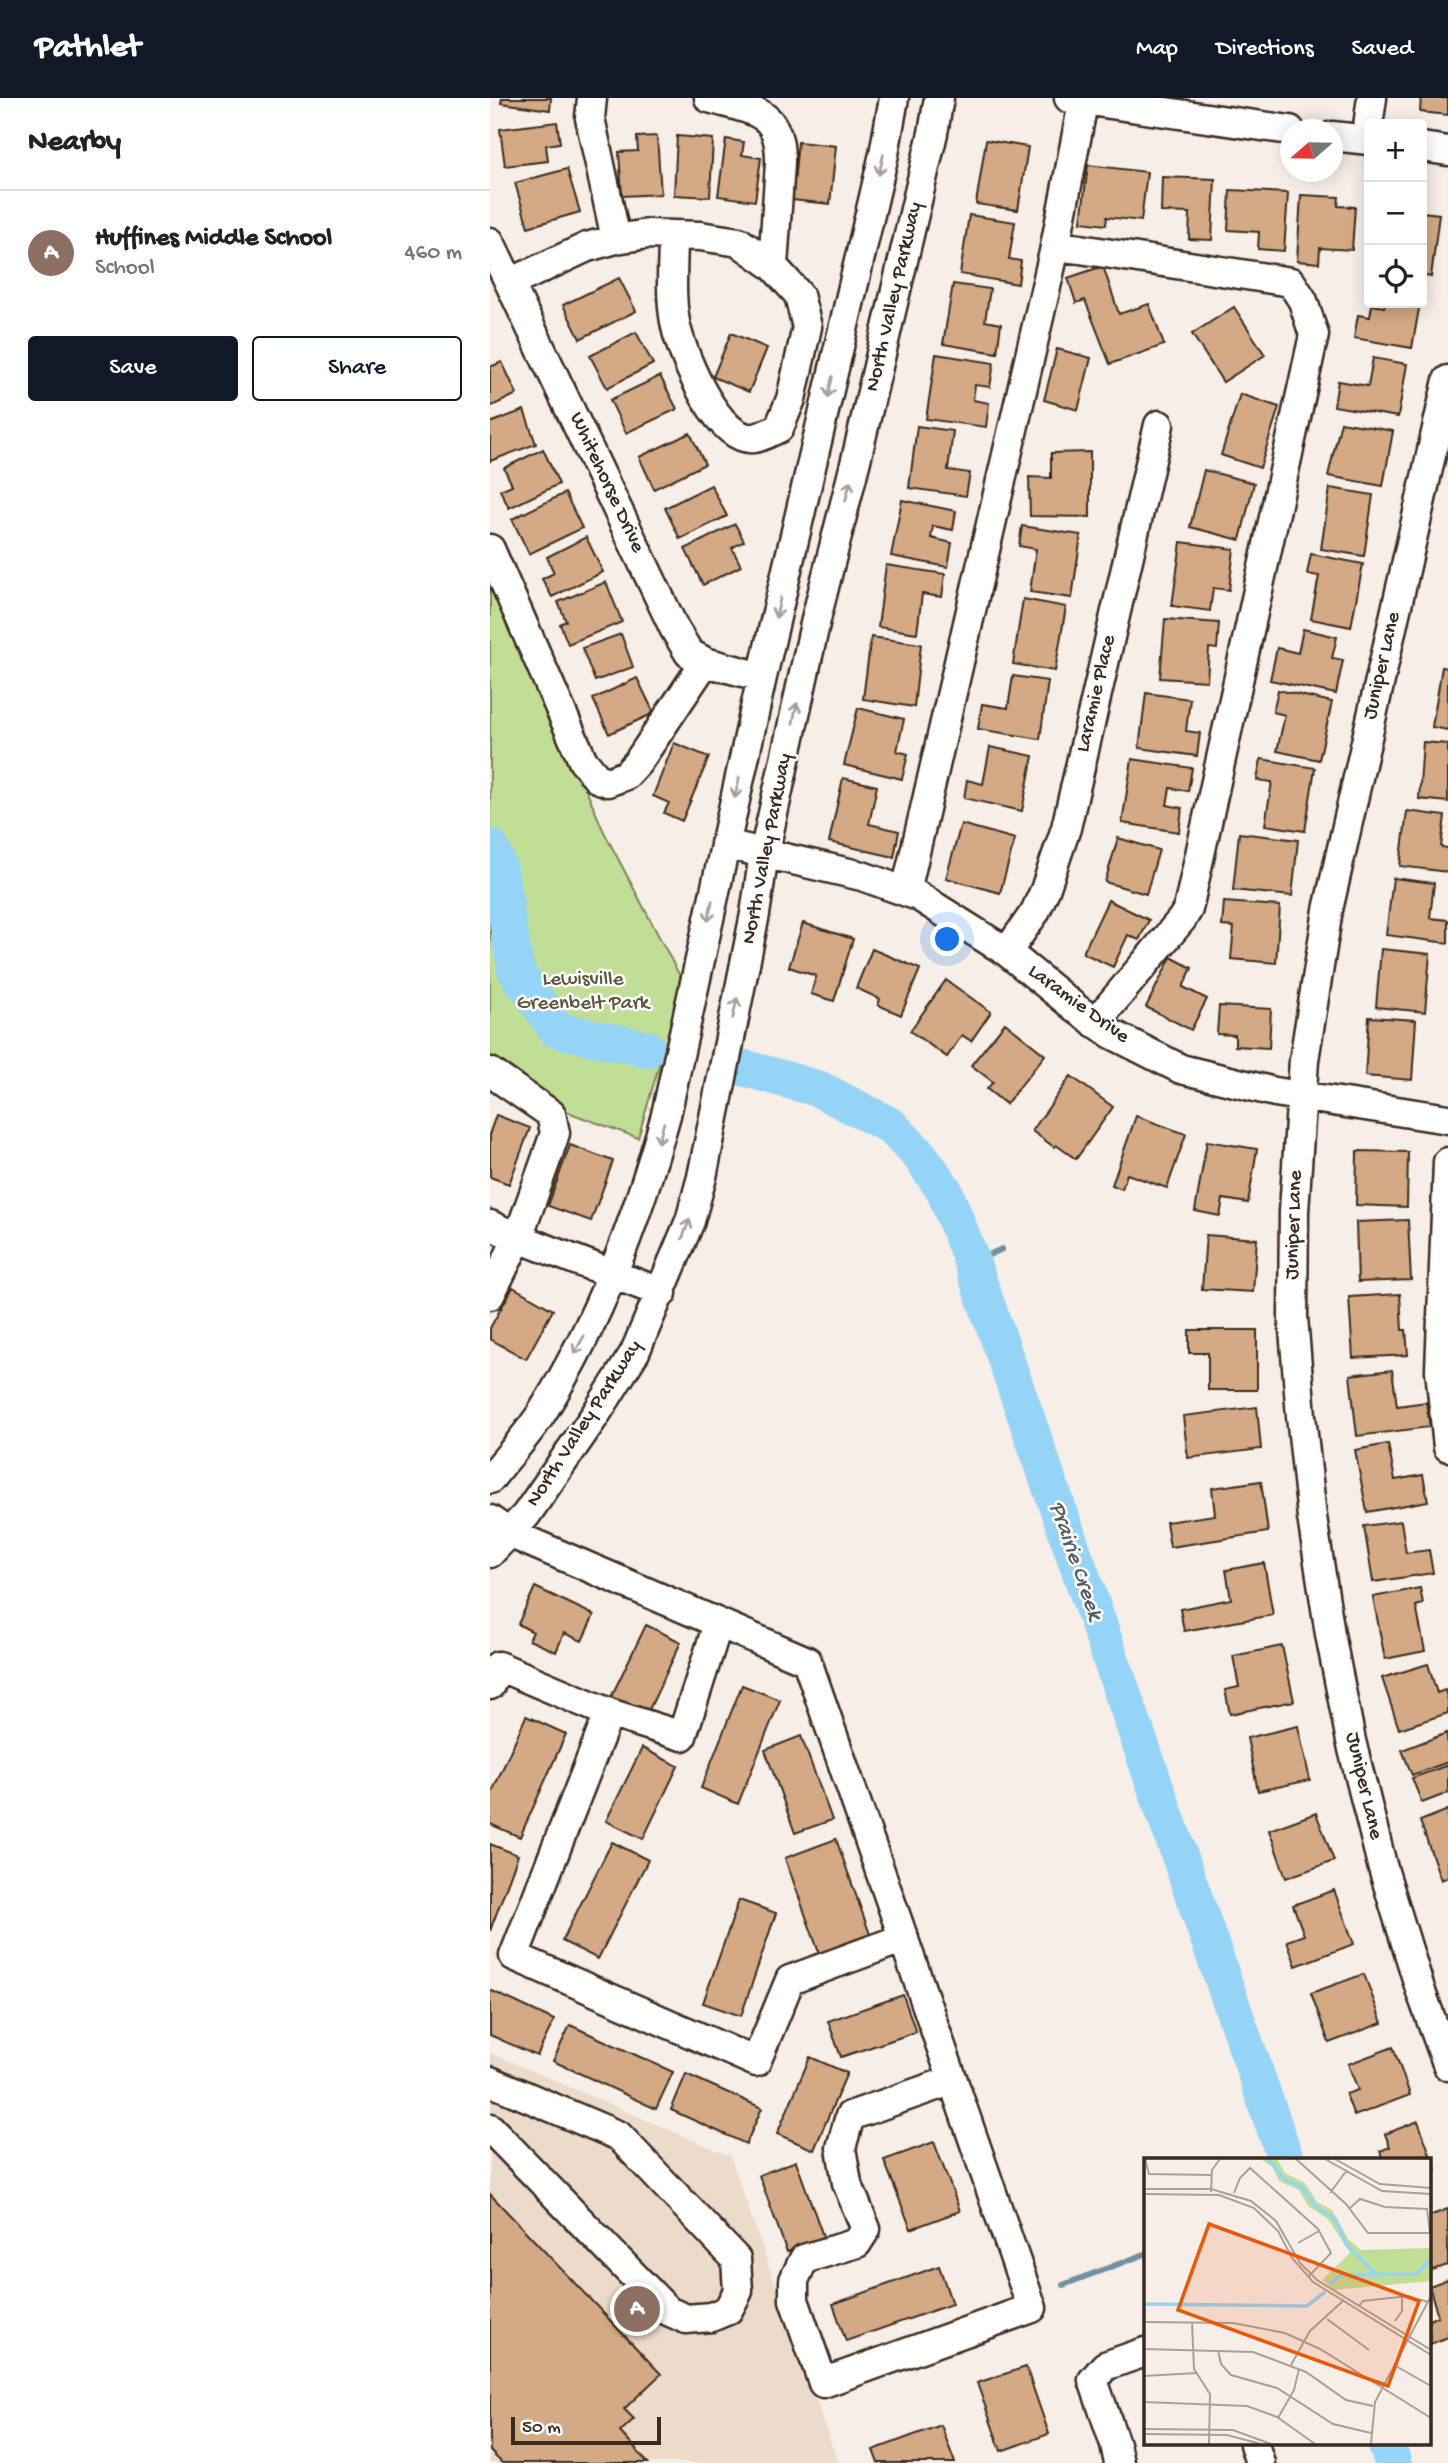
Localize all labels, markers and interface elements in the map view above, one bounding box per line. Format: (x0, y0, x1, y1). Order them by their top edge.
text: Pathlet (35, 30, 141, 68)
text: Map (1136, 35, 1178, 64)
text: Directions (1216, 35, 1314, 64)
text: Saved (1352, 35, 1413, 64)
north arrow (1280, 119, 1343, 182)
map controls (1364, 119, 1427, 308)
button: + (1364, 119, 1427, 182)
text: Nearby (28, 126, 121, 161)
one-way arrow (874, 153, 888, 176)
button: − (1364, 182, 1427, 245)
street label: North Valley Parkway (861, 200, 929, 394)
text: Huffines Middle School (95, 224, 332, 255)
text: A (44, 240, 58, 267)
text: 460 m (405, 240, 462, 267)
button: locate (1364, 245, 1427, 308)
text: School (95, 255, 155, 282)
button: Save (28, 336, 238, 401)
button: Share (252, 336, 462, 401)
one-way arrow (823, 375, 836, 397)
street label: Whitehorse Drive (563, 409, 650, 558)
one-way arrow (842, 481, 855, 503)
one-way arrow (771, 596, 784, 619)
street label: Juniper Lane (1359, 609, 1408, 722)
street label: Laramie Place (1071, 632, 1123, 755)
one-way arrow (789, 702, 803, 725)
street label: North Valley Parkway (737, 751, 799, 947)
one-way arrow (730, 777, 743, 799)
one-way arrow (703, 899, 717, 922)
your location (930, 922, 964, 956)
street label: Laramie Drive (1022, 960, 1135, 1051)
park label: Lewisville Greenbelt Park (517, 968, 652, 1017)
one-way arrow (730, 997, 743, 1019)
one-way arrow (654, 1122, 667, 1144)
street label: Juniper Lane (1281, 1169, 1309, 1280)
one-way arrow (681, 1219, 694, 1241)
one-way arrow (572, 1334, 586, 1354)
street label: North Valley Parkway (522, 1336, 648, 1512)
water label: Prairie Creek (1042, 1498, 1109, 1626)
street label: Juniper Lane (1339, 1730, 1388, 1843)
inset map (1144, 2158, 1430, 2446)
pin: A (614, 2283, 660, 2335)
scale bar (511, 2414, 662, 2446)
text: 50 m (522, 2417, 561, 2440)

